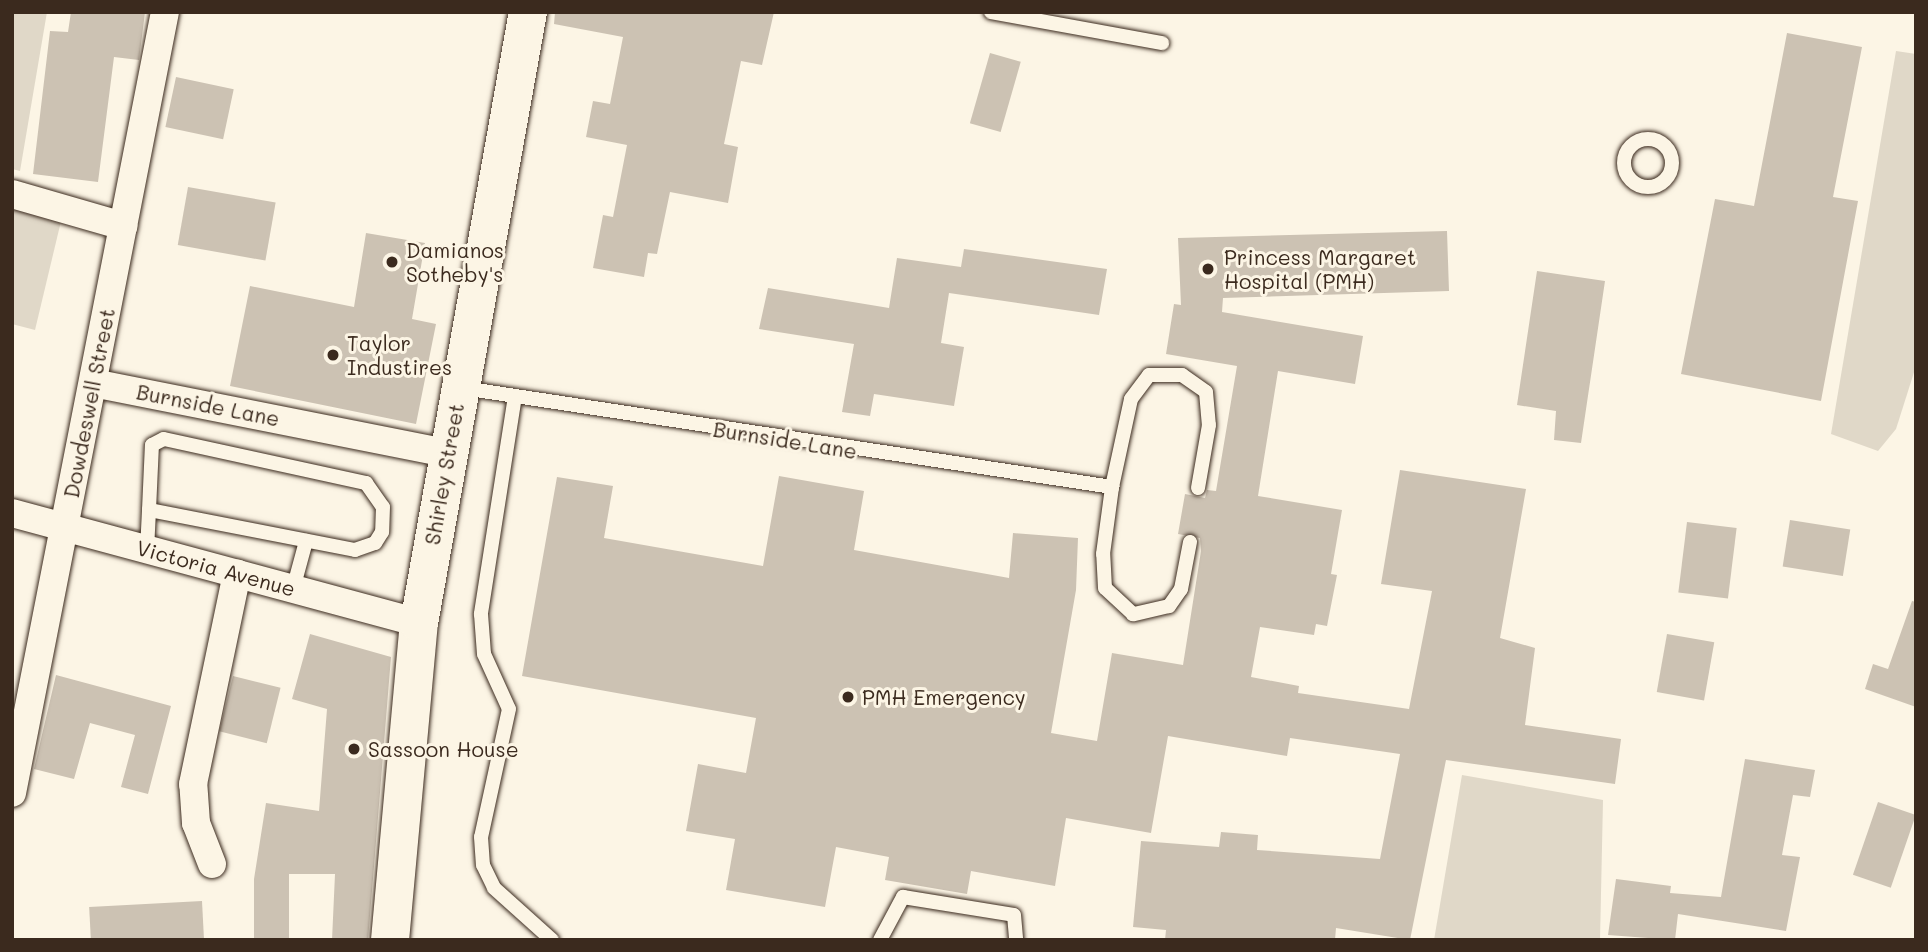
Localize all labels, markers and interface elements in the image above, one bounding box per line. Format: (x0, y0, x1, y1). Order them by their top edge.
place label: Damianos Sotheby's (406, 237, 504, 287)
place label: Princess Margaret Hospital (PMH) (1224, 244, 1416, 294)
marker: Damianos Sotheby's (384, 254, 400, 270)
marker: Princess Margaret Hospital (PMH) (1198, 259, 1218, 279)
street label: Dowdeswell Street (58, 306, 120, 500)
place label: Taylor Industires (347, 330, 452, 380)
marker: Taylor Industires (325, 347, 341, 363)
street label: Burnside Lane (134, 379, 282, 431)
street label: Shirley Street (419, 401, 469, 547)
street label: Burnside Lane (711, 416, 859, 464)
street label: Victoria Avenue (134, 535, 298, 601)
place label: PMH Emergency (862, 684, 1026, 710)
marker: PMH Emergency (840, 689, 856, 705)
place label: Sassoon House (368, 736, 519, 762)
marker: Sassoon House (346, 741, 362, 757)

